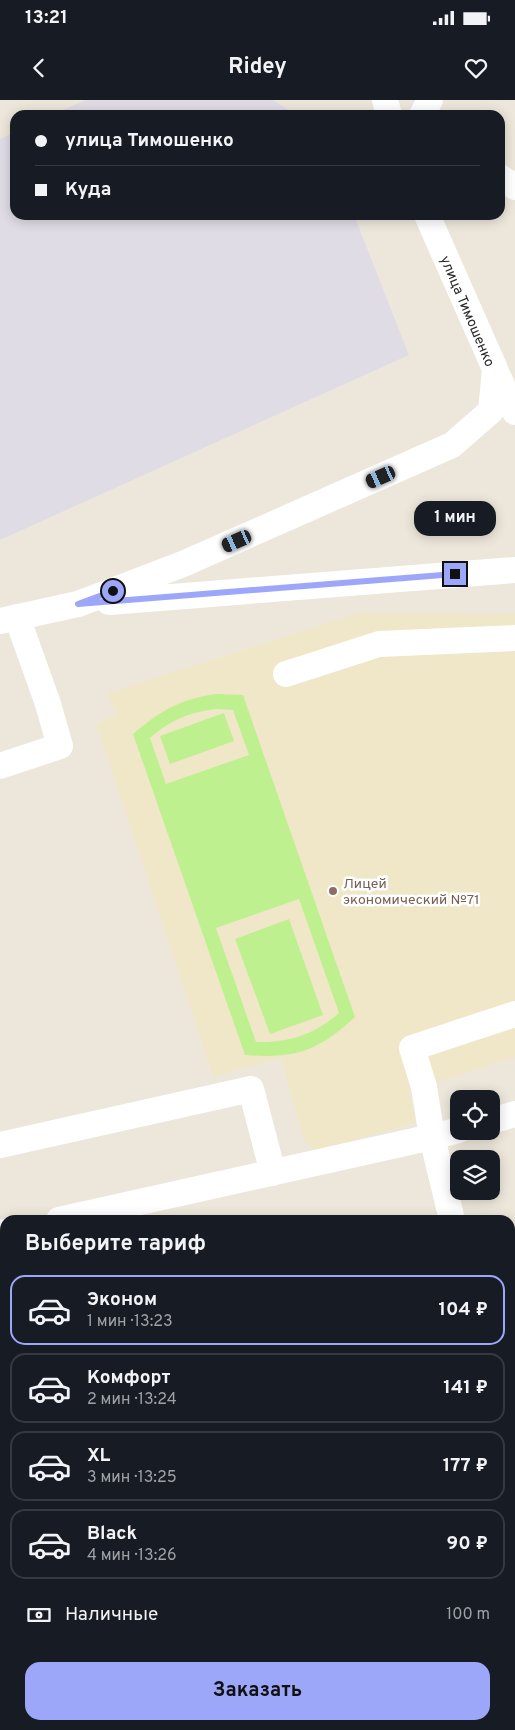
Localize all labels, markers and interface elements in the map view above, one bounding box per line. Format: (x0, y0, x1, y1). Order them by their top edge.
text: 13:21 (25, 6, 68, 30)
icon: back (25, 54, 53, 82)
text: Ridey (228, 54, 287, 81)
icon: heart (462, 54, 490, 82)
text: улица Тимошенко (65, 129, 234, 153)
text: Куда (65, 178, 111, 202)
street label: улица Тимошенко (436, 254, 498, 370)
car (364, 464, 397, 490)
callout: 1 мин (414, 502, 496, 536)
text: 1 мин (434, 508, 476, 528)
car (220, 528, 253, 554)
route end (444, 563, 466, 585)
route start (102, 580, 124, 602)
place label: Лицей экономический №71 (343, 876, 480, 909)
marker: Лицей экономический №71 (327, 885, 339, 897)
map controls (450, 1090, 500, 1200)
button: locate (450, 1090, 500, 1140)
button: layers (450, 1150, 500, 1200)
text: Выберите тариф (25, 1231, 206, 1258)
icon: car (27, 1288, 72, 1333)
text: Эконом (87, 1288, 157, 1312)
text: 104 ₽ (438, 1298, 488, 1322)
text: 1 мин · 13:23 (87, 1312, 173, 1332)
icon: car (27, 1366, 72, 1411)
text: Комфорт (87, 1366, 170, 1390)
text: 141 ₽ (443, 1376, 488, 1400)
text: 2 мин · 13:24 (87, 1390, 177, 1410)
icon: car (27, 1444, 72, 1489)
text: XL (87, 1444, 110, 1468)
text: 177 ₽ (443, 1454, 488, 1478)
text: 3 мин · 13:25 (87, 1468, 177, 1488)
icon: car (27, 1522, 72, 1567)
text: Black (87, 1522, 137, 1546)
text: 90 ₽ (447, 1532, 488, 1556)
text: 4 мин · 13:26 (87, 1546, 177, 1566)
icon: cash (25, 1601, 53, 1629)
text: Наличные (65, 1603, 158, 1627)
text: 100 m (446, 1605, 490, 1625)
button: Заказать (25, 1662, 490, 1720)

